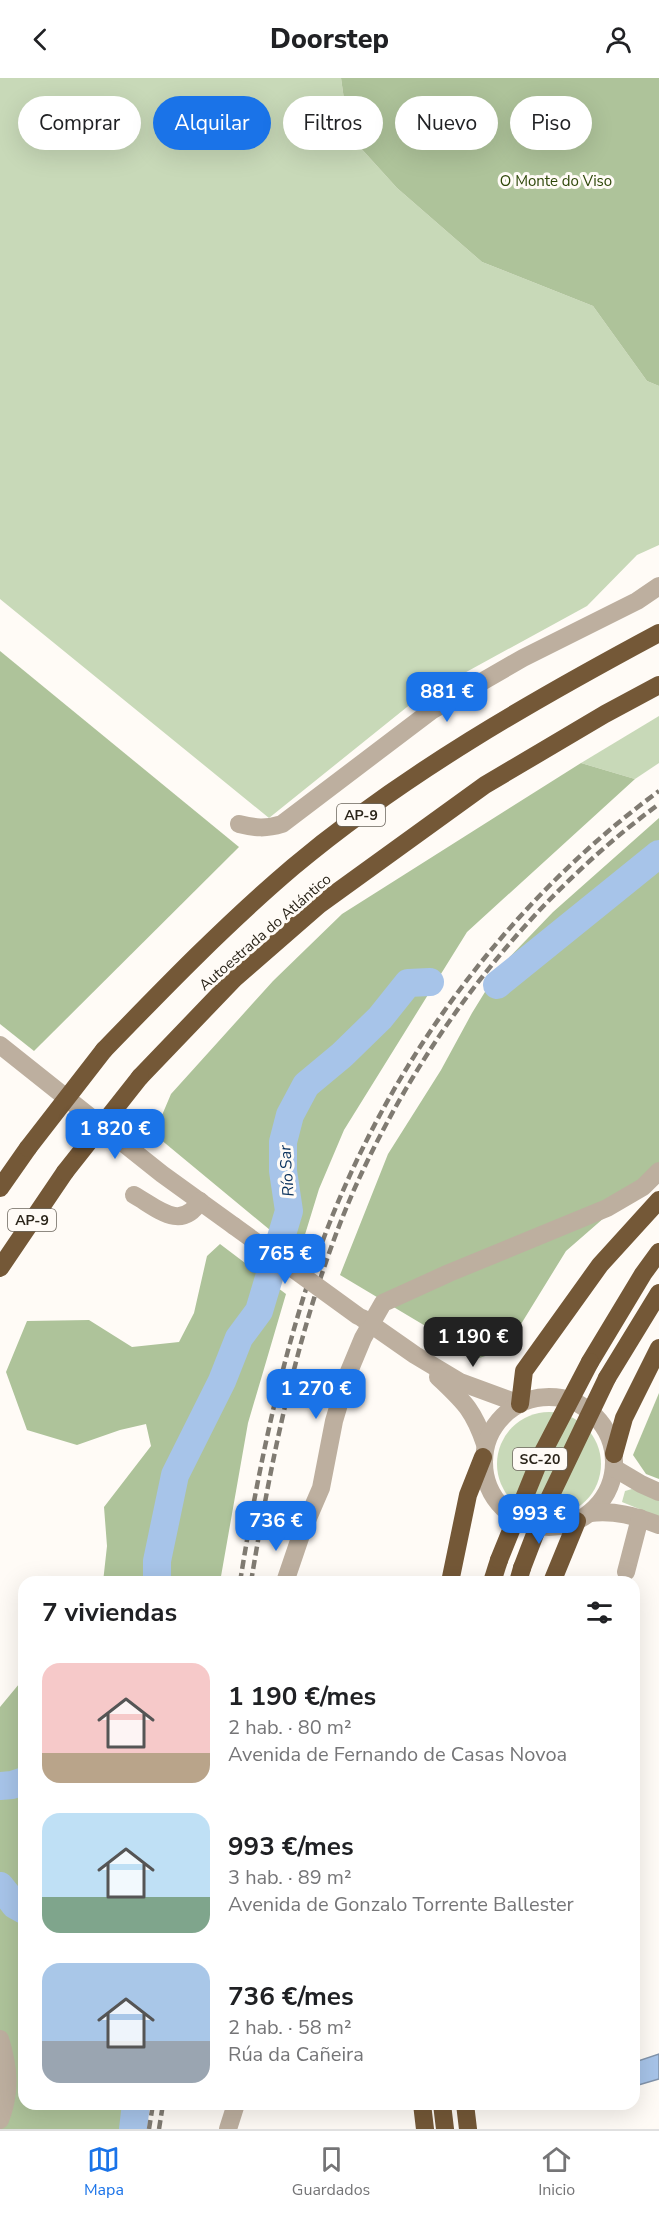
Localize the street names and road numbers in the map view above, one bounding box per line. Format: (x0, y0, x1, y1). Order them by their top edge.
road number: AP-9 (337, 804, 385, 826)
street label: Autoestrada do Atlántico (195, 869, 335, 995)
road number: AP-9 (8, 1209, 56, 1231)
road number: SC-20 (513, 1448, 567, 1470)

